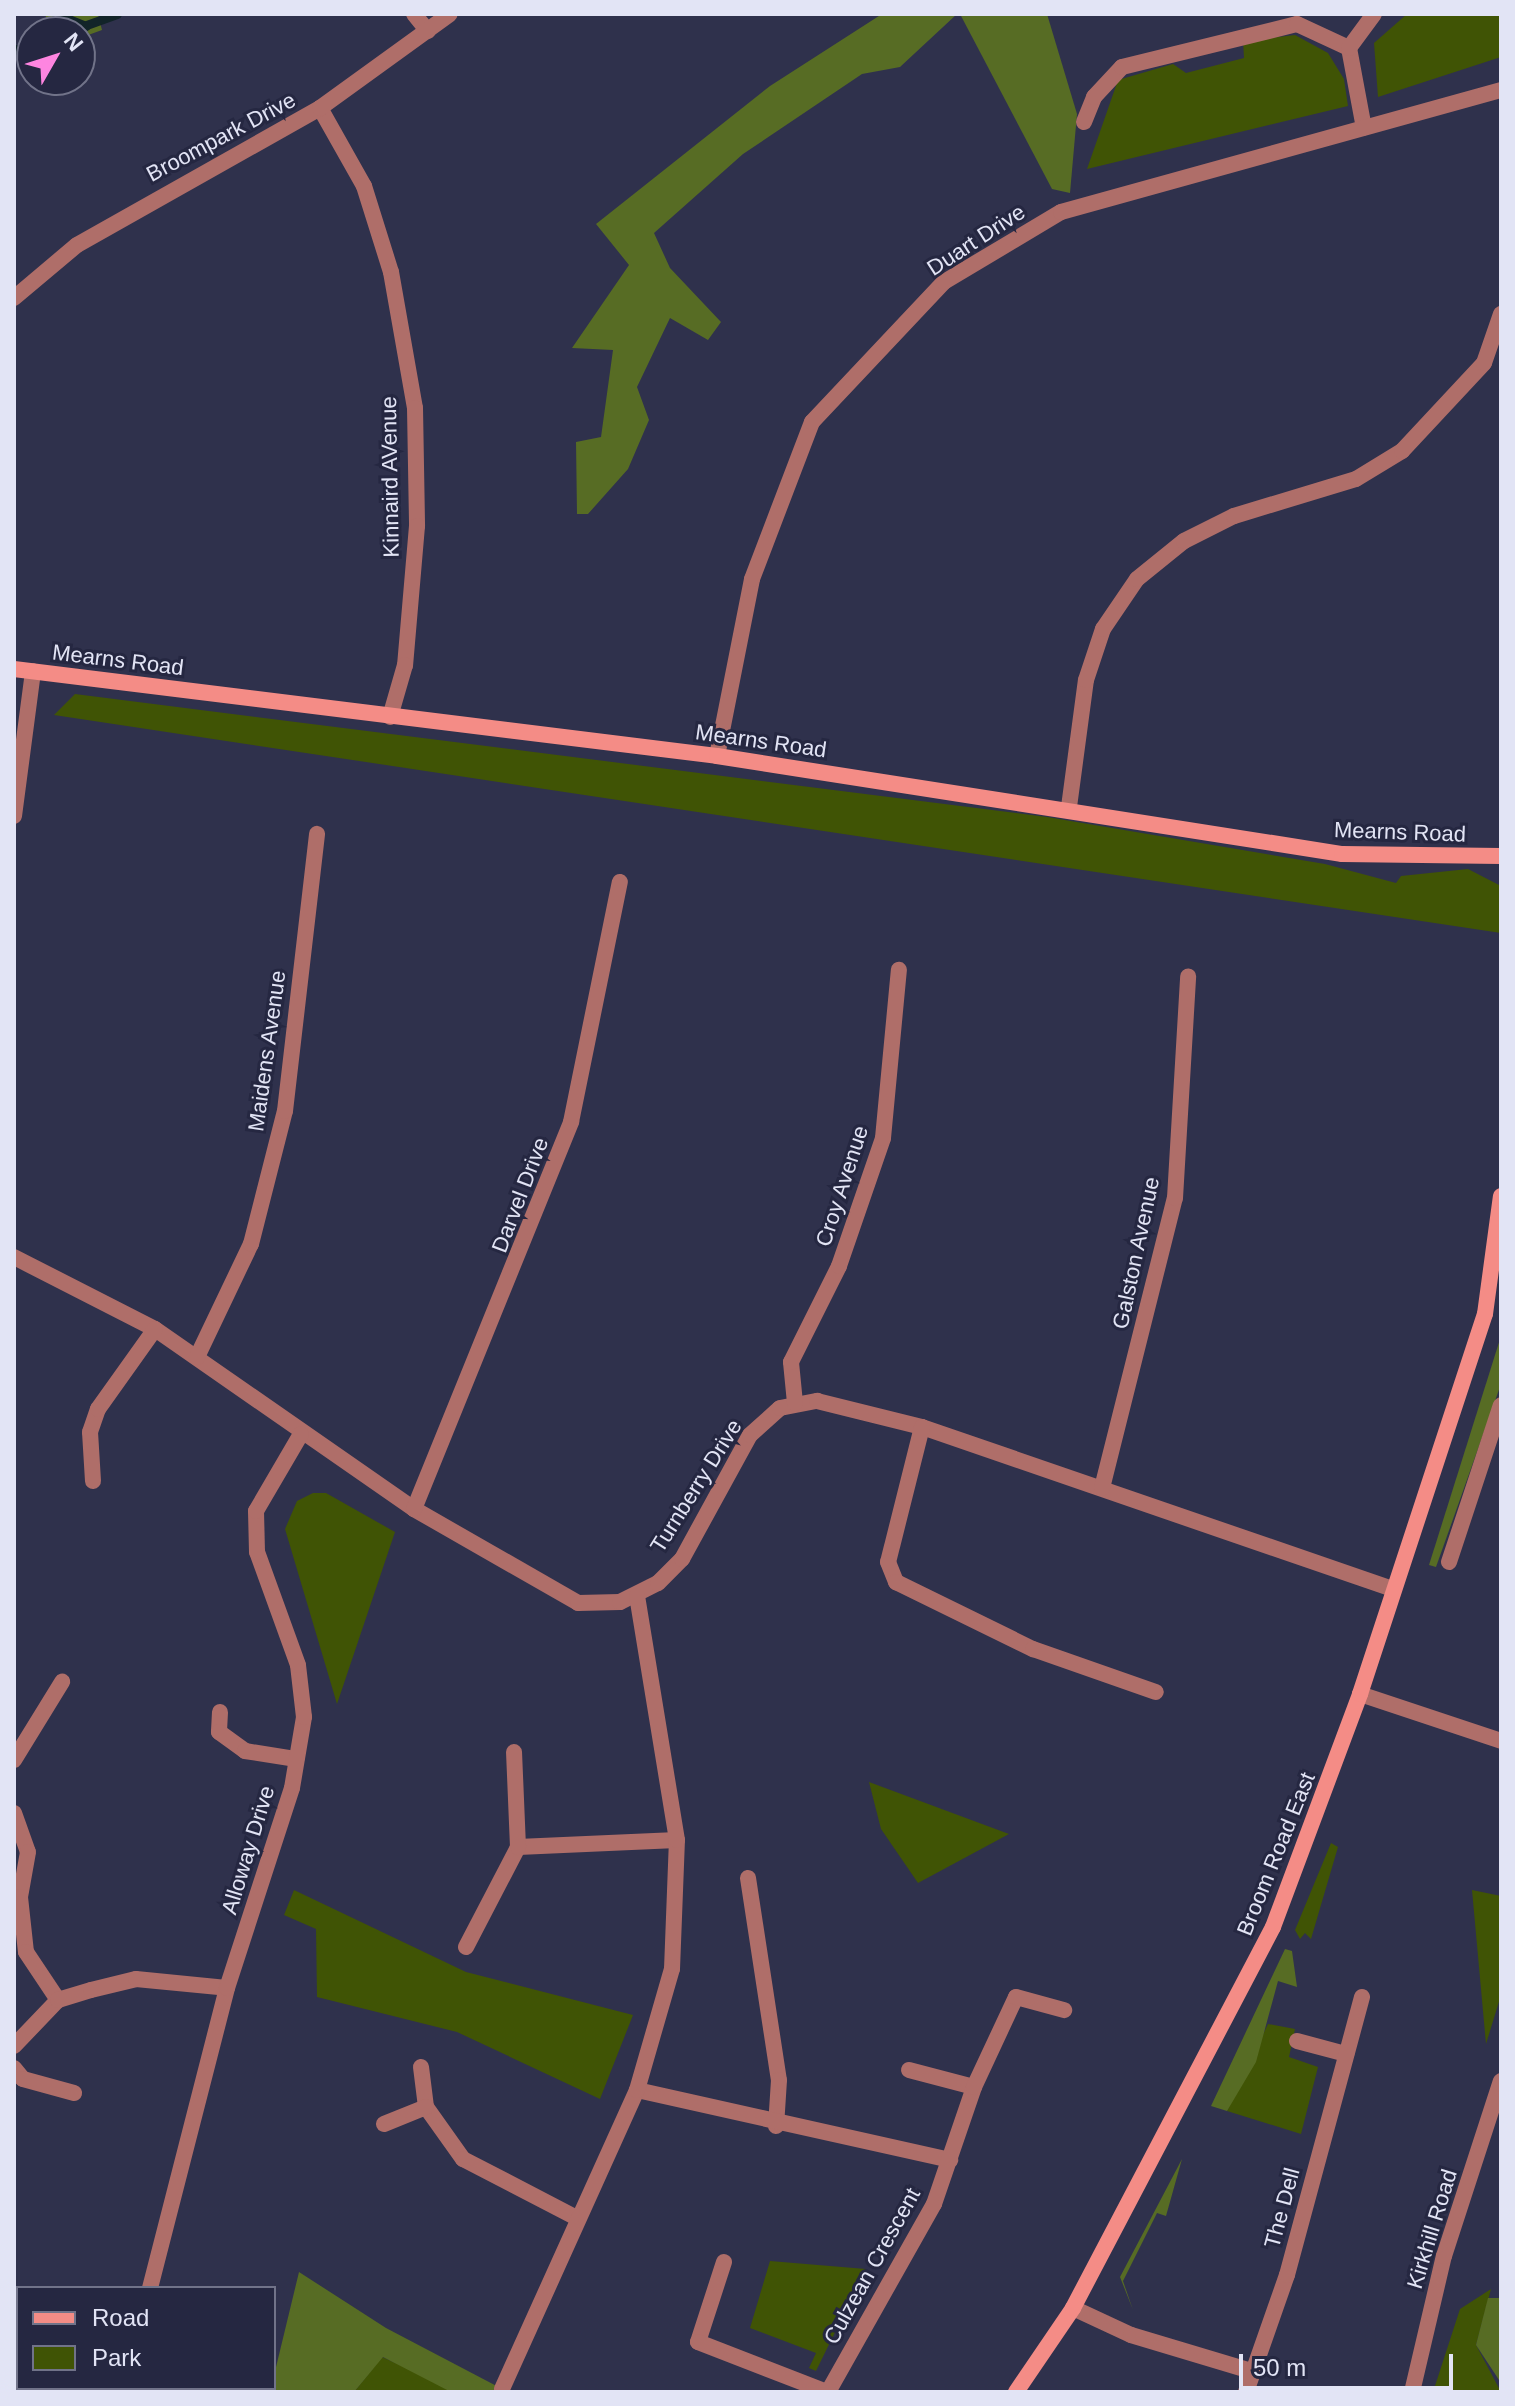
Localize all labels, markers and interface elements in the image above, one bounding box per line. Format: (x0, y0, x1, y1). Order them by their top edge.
north arrow (16, 16, 96, 96)
text: N (59, 28, 88, 56)
street label: Broompark Drive (142, 87, 300, 187)
street label: Duart Drive (922, 199, 1030, 281)
street label: Kinnaird AVenue (375, 396, 405, 558)
street label: Mearns Road (51, 639, 185, 681)
street label: Mearns Road (694, 719, 828, 763)
street label: Mearns Road (1334, 817, 1466, 847)
street label: Maidens Avenue (243, 968, 291, 1134)
street label: Croy Avenue (810, 1122, 874, 1250)
street label: Darvel Drive (486, 1134, 554, 1256)
street label: Galston Avenue (1107, 1174, 1165, 1332)
street label: Turnberry Drive (645, 1415, 747, 1557)
street label: Broom Road East (1231, 1769, 1321, 1939)
street label: Alloway Drive (216, 1782, 280, 1918)
street label: The Dell (1259, 2165, 1305, 2251)
street label: Kirkhill Road (1401, 2166, 1463, 2292)
street label: Culzean Crescent (818, 2183, 926, 2349)
legend (16, 2286, 276, 2390)
text: Road (92, 2304, 149, 2331)
scale bar (1243, 2338, 1457, 2388)
text: Park (92, 2344, 141, 2371)
text: 50 m (1253, 2354, 1306, 2381)

